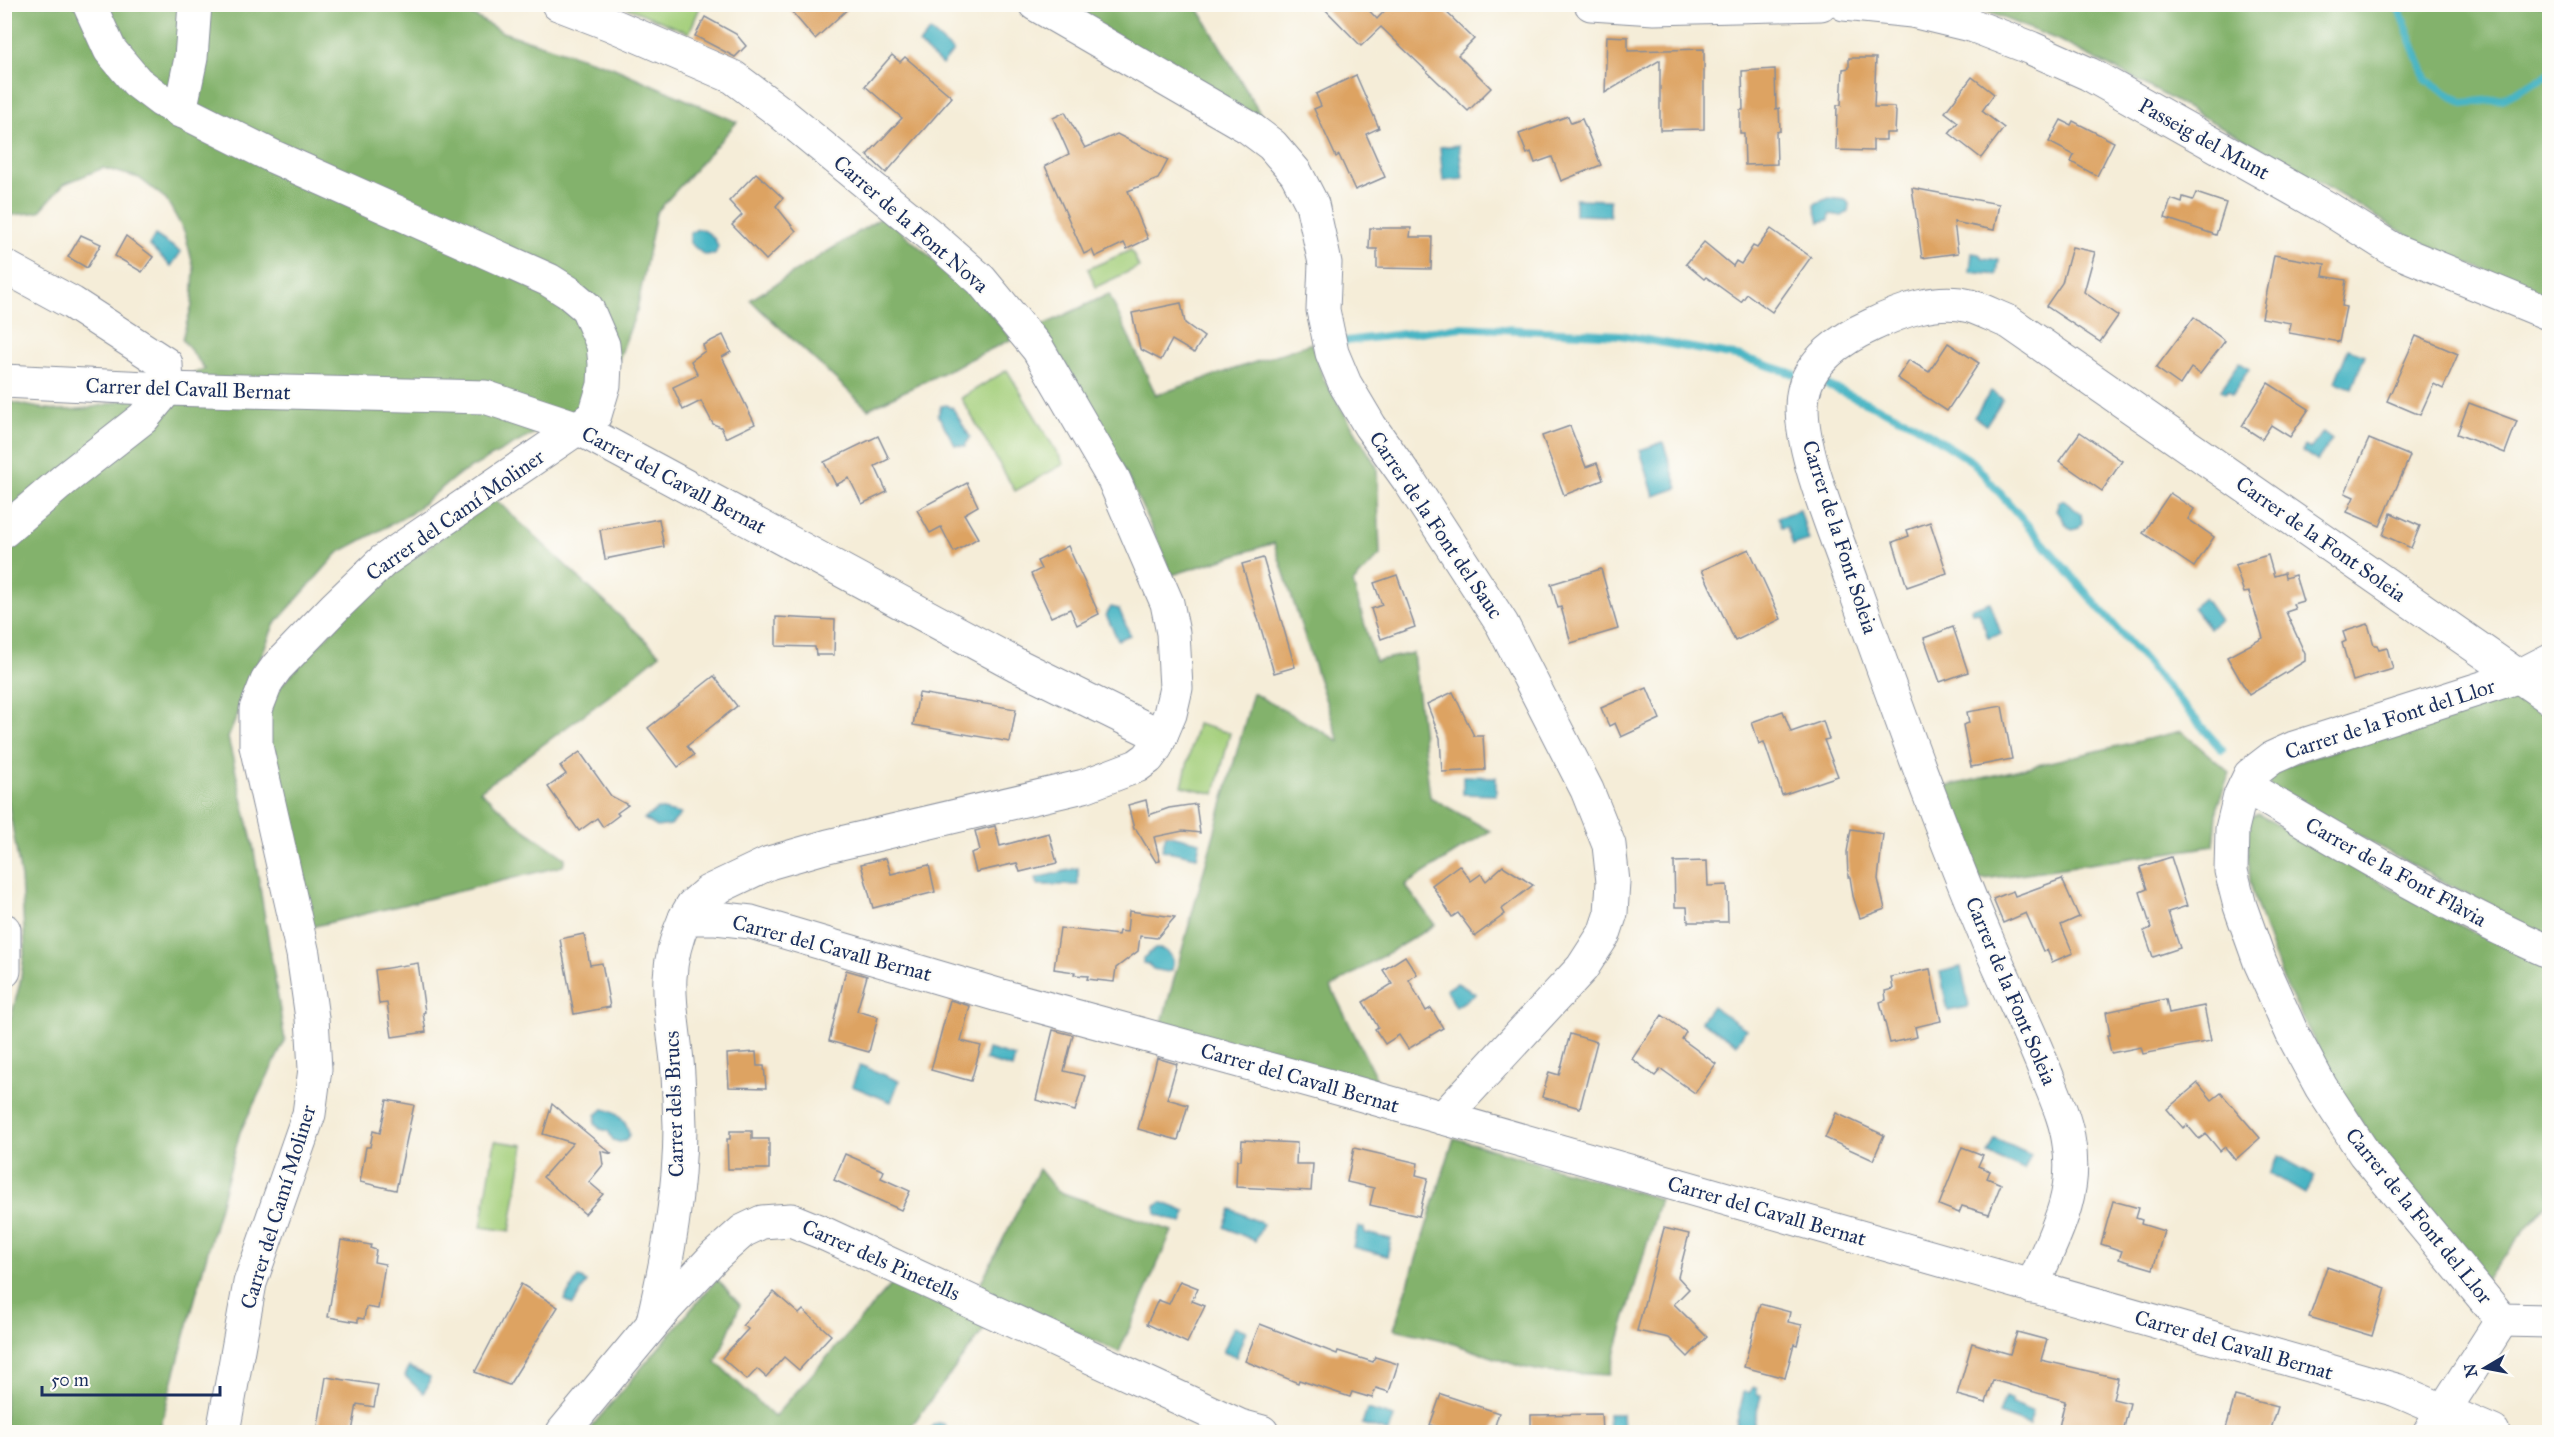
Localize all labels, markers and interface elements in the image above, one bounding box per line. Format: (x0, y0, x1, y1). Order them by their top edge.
street label: Passeig del Munt (2134, 92, 2274, 186)
street label: Carrer de la Font Nova (828, 150, 994, 298)
street label: Carrer del Cavall Bernat (85, 372, 292, 406)
street label: Carrer del Cavall Bernat (577, 420, 771, 540)
street label: Carrer de la Font del Sauc (1364, 426, 1509, 624)
street label: Carrer de la Font Soleia (1796, 437, 1884, 637)
street label: Carrer del Camí Moliner (361, 443, 549, 586)
street label: Carrer de la Font Soleia (2231, 470, 2411, 608)
street label: Carrer de la Font del Llor (2282, 673, 2498, 765)
street label: Carrer de la Font Flàvia (2301, 811, 2491, 933)
street label: Carrer de la Font Soleia (1960, 893, 2062, 1089)
street label: Carrer del Cavall Bernat (729, 909, 935, 987)
street label: Carrer dels Brucs (658, 1030, 690, 1178)
street label: Carrer del Cavall Bernat (1198, 1037, 1403, 1119)
street label: Carrer del Camí Moliner (235, 1102, 321, 1312)
street label: Carrer de la Font del Llor (2340, 1123, 2498, 1309)
street label: Carrer del Cavall Bernat (1665, 1170, 1870, 1252)
street label: Carrer dels Pinetells (798, 1214, 964, 1306)
street label: Carrer del Cavall Bernat (2132, 1304, 2337, 1386)
north arrow (2455, 1338, 2515, 1398)
scale bar (42, 1359, 220, 1397)
text: N (2460, 1362, 2481, 1379)
text: 50 m (51, 1369, 89, 1391)

